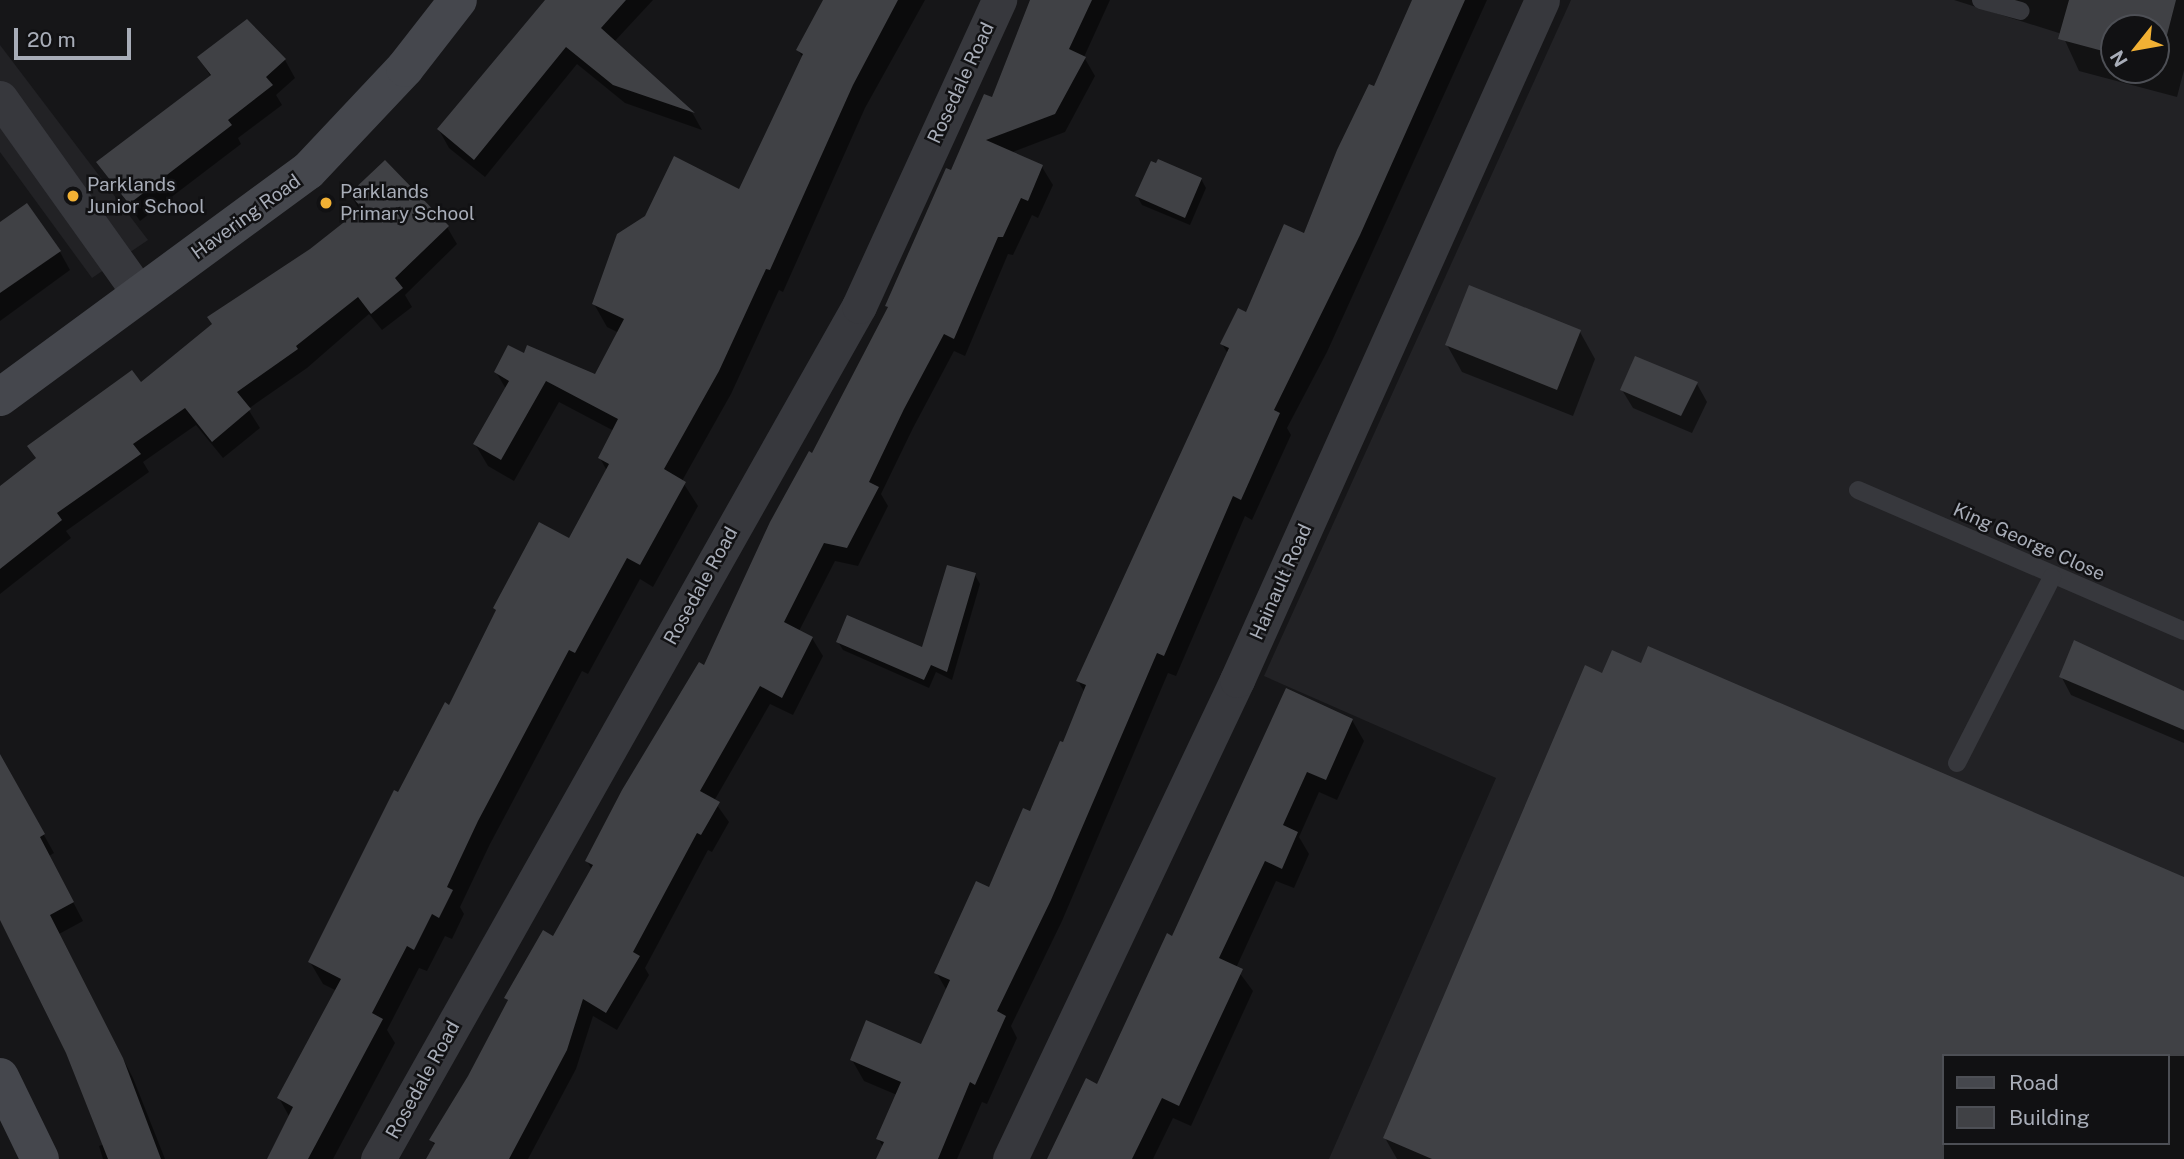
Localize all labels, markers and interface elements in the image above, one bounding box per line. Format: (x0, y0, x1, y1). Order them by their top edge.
scale bar (18, 14, 135, 58)
north arrow (2100, 14, 2170, 84)
street label: Rosedale Road (923, 19, 999, 147)
text: 20 m (27, 27, 76, 52)
text: N (2105, 47, 2132, 71)
street label: Havering Road (187, 170, 305, 264)
place label: Parklands Junior School (87, 174, 205, 218)
place label: Parklands Primary School (340, 181, 475, 225)
marker: Parklands Junior School (65, 188, 81, 204)
marker: Parklands Primary School (318, 195, 334, 211)
street label: King George Close (1949, 498, 2109, 586)
street label: Hainault Road (1245, 521, 1317, 643)
street label: Rosedale Road (659, 523, 743, 649)
street label: Rosedale Road (381, 1017, 465, 1143)
legend (1942, 1054, 2170, 1145)
text: Road (2009, 1070, 2059, 1095)
text: Building (2009, 1105, 2090, 1130)

